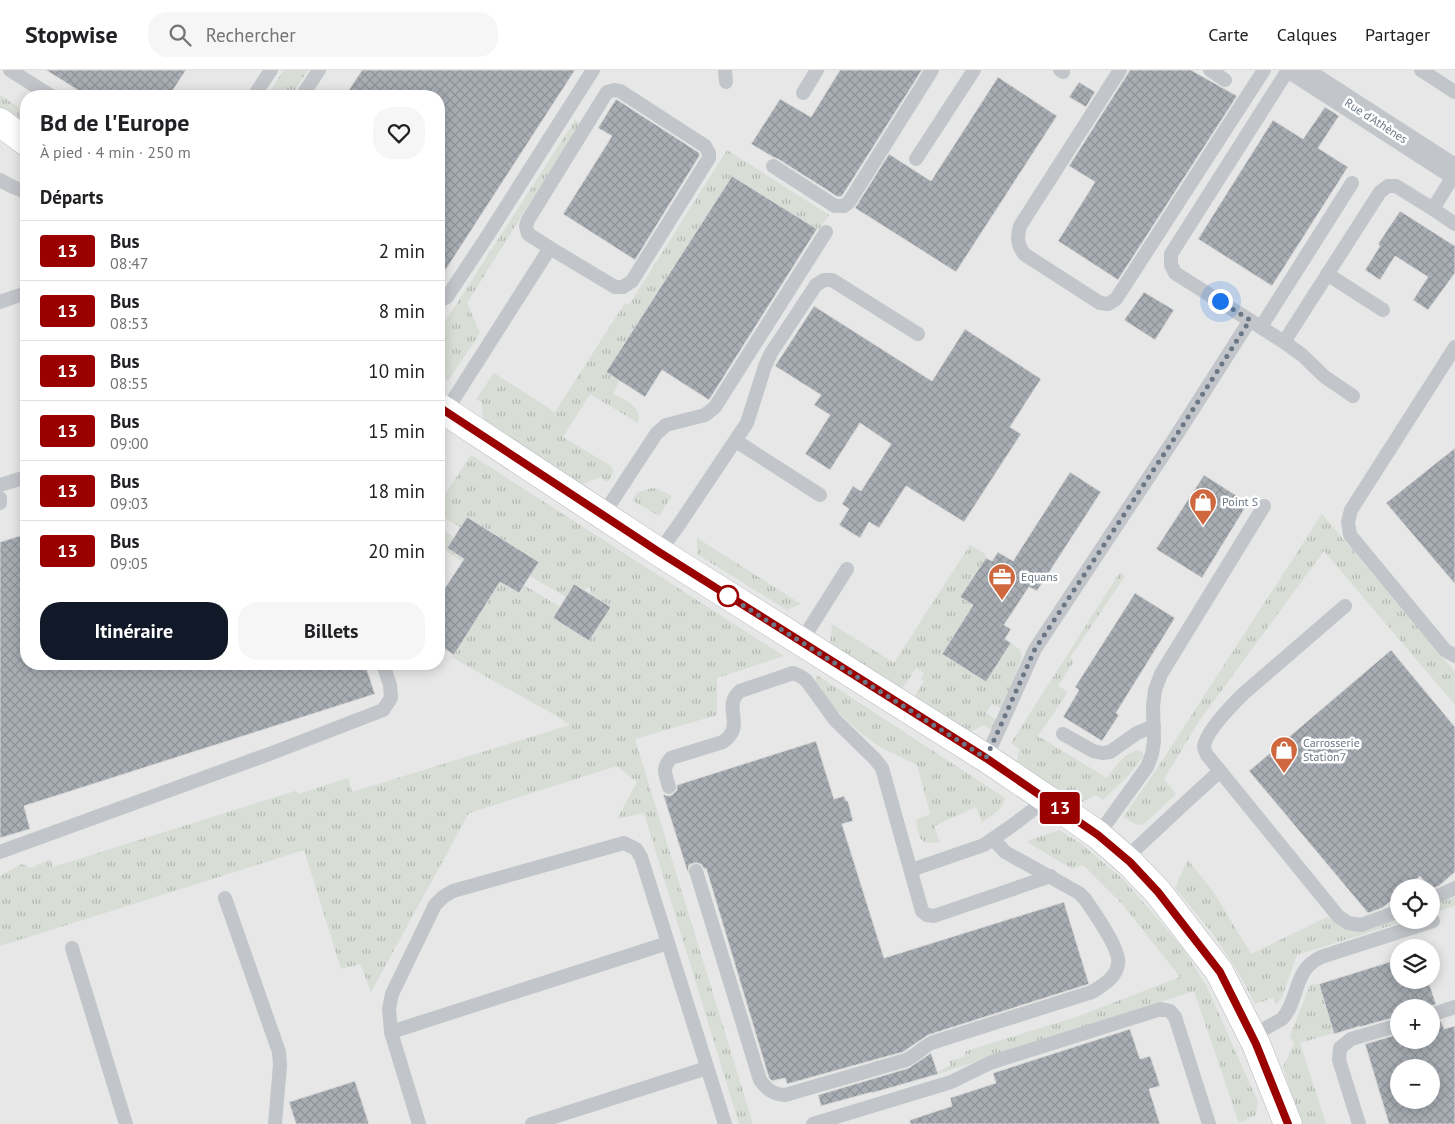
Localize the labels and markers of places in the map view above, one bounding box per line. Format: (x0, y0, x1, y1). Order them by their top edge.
shop icon: Point S (1188, 487, 1218, 526)
place label: Point S (1222, 494, 1258, 509)
office icon: Equans (987, 562, 1017, 601)
place label: Equans (1021, 569, 1058, 584)
unlabelled marker (717, 585, 739, 607)
shop icon: Carrosserie Station7 (1269, 735, 1299, 774)
place label: Carrosserie Station7 (1303, 735, 1360, 764)

